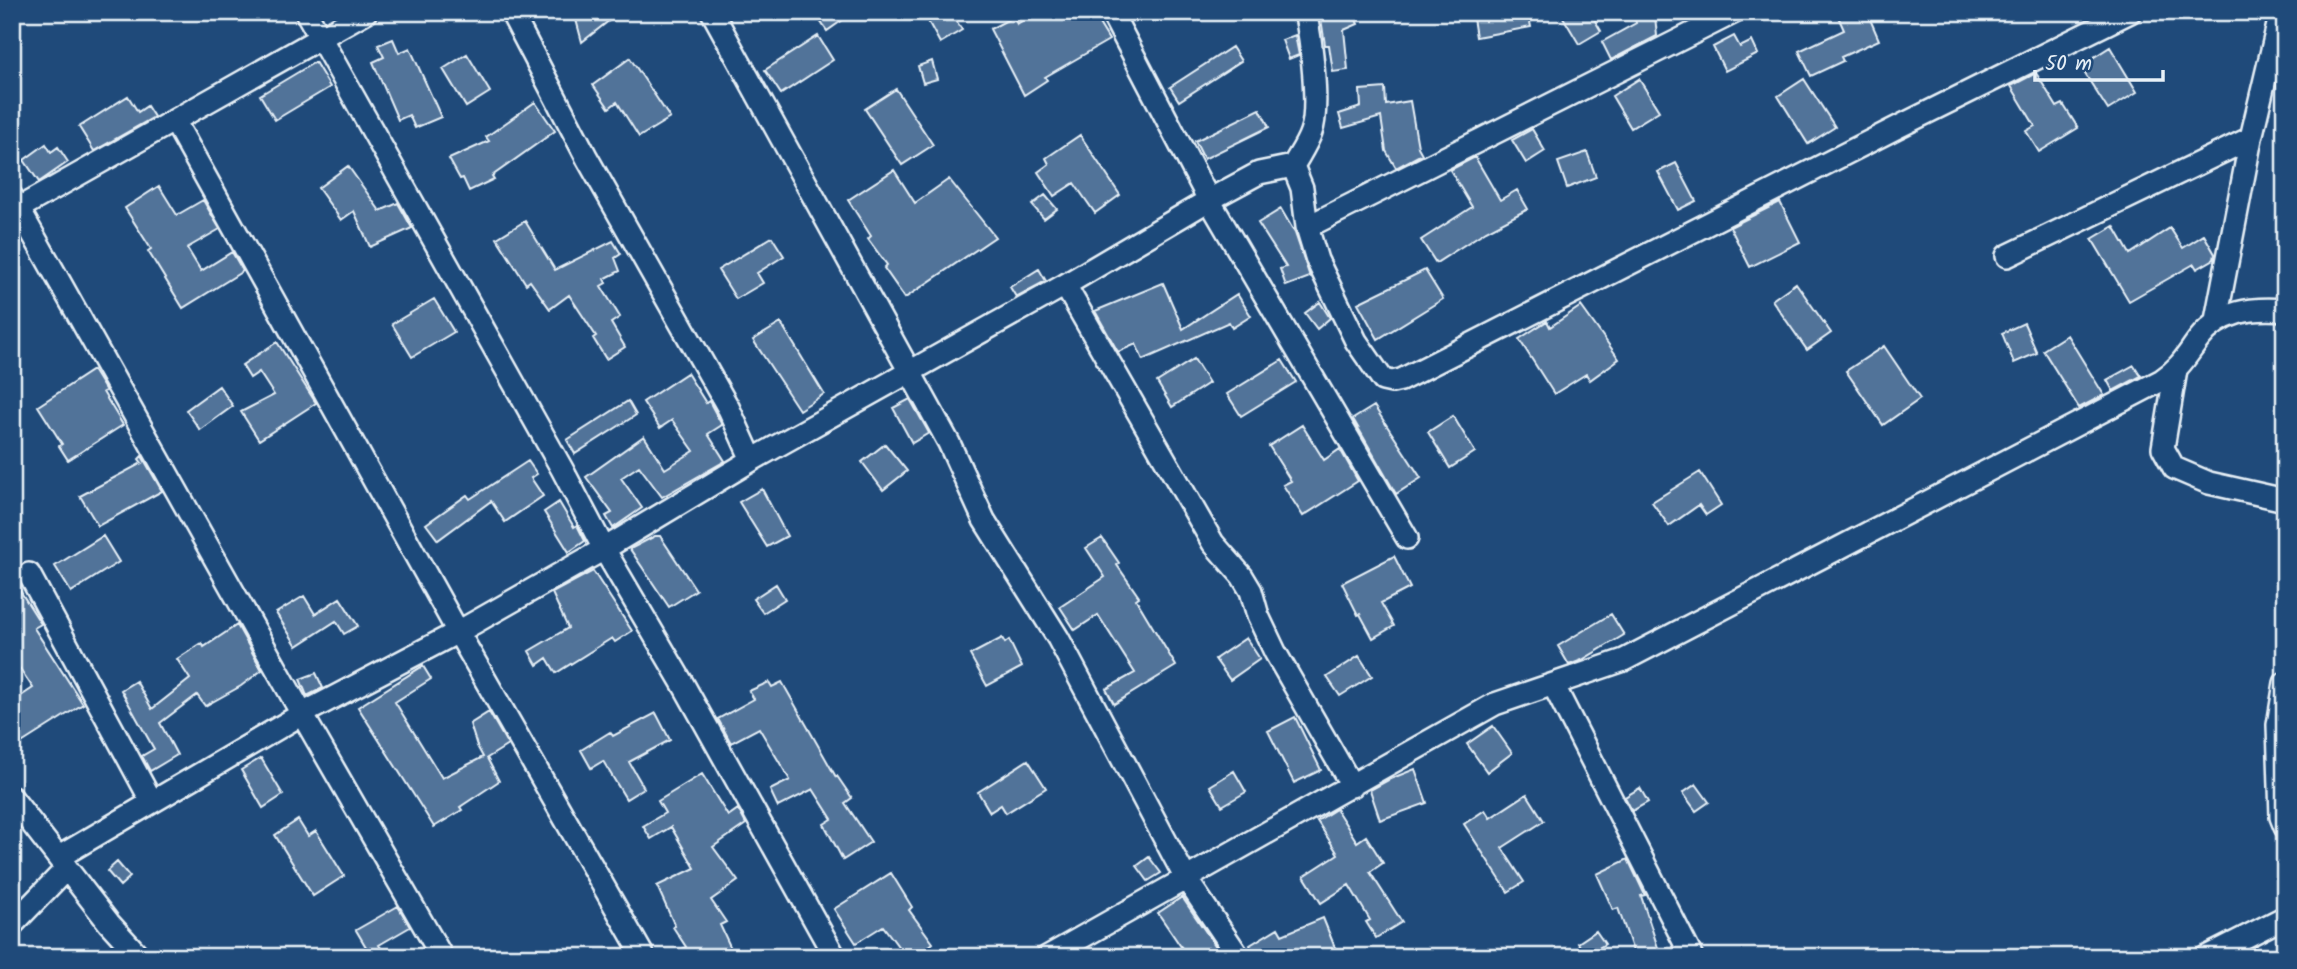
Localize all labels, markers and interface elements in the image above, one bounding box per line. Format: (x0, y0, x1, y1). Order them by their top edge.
scale bar (2035, 38, 2162, 82)
text: 50 m (2045, 48, 2092, 81)

